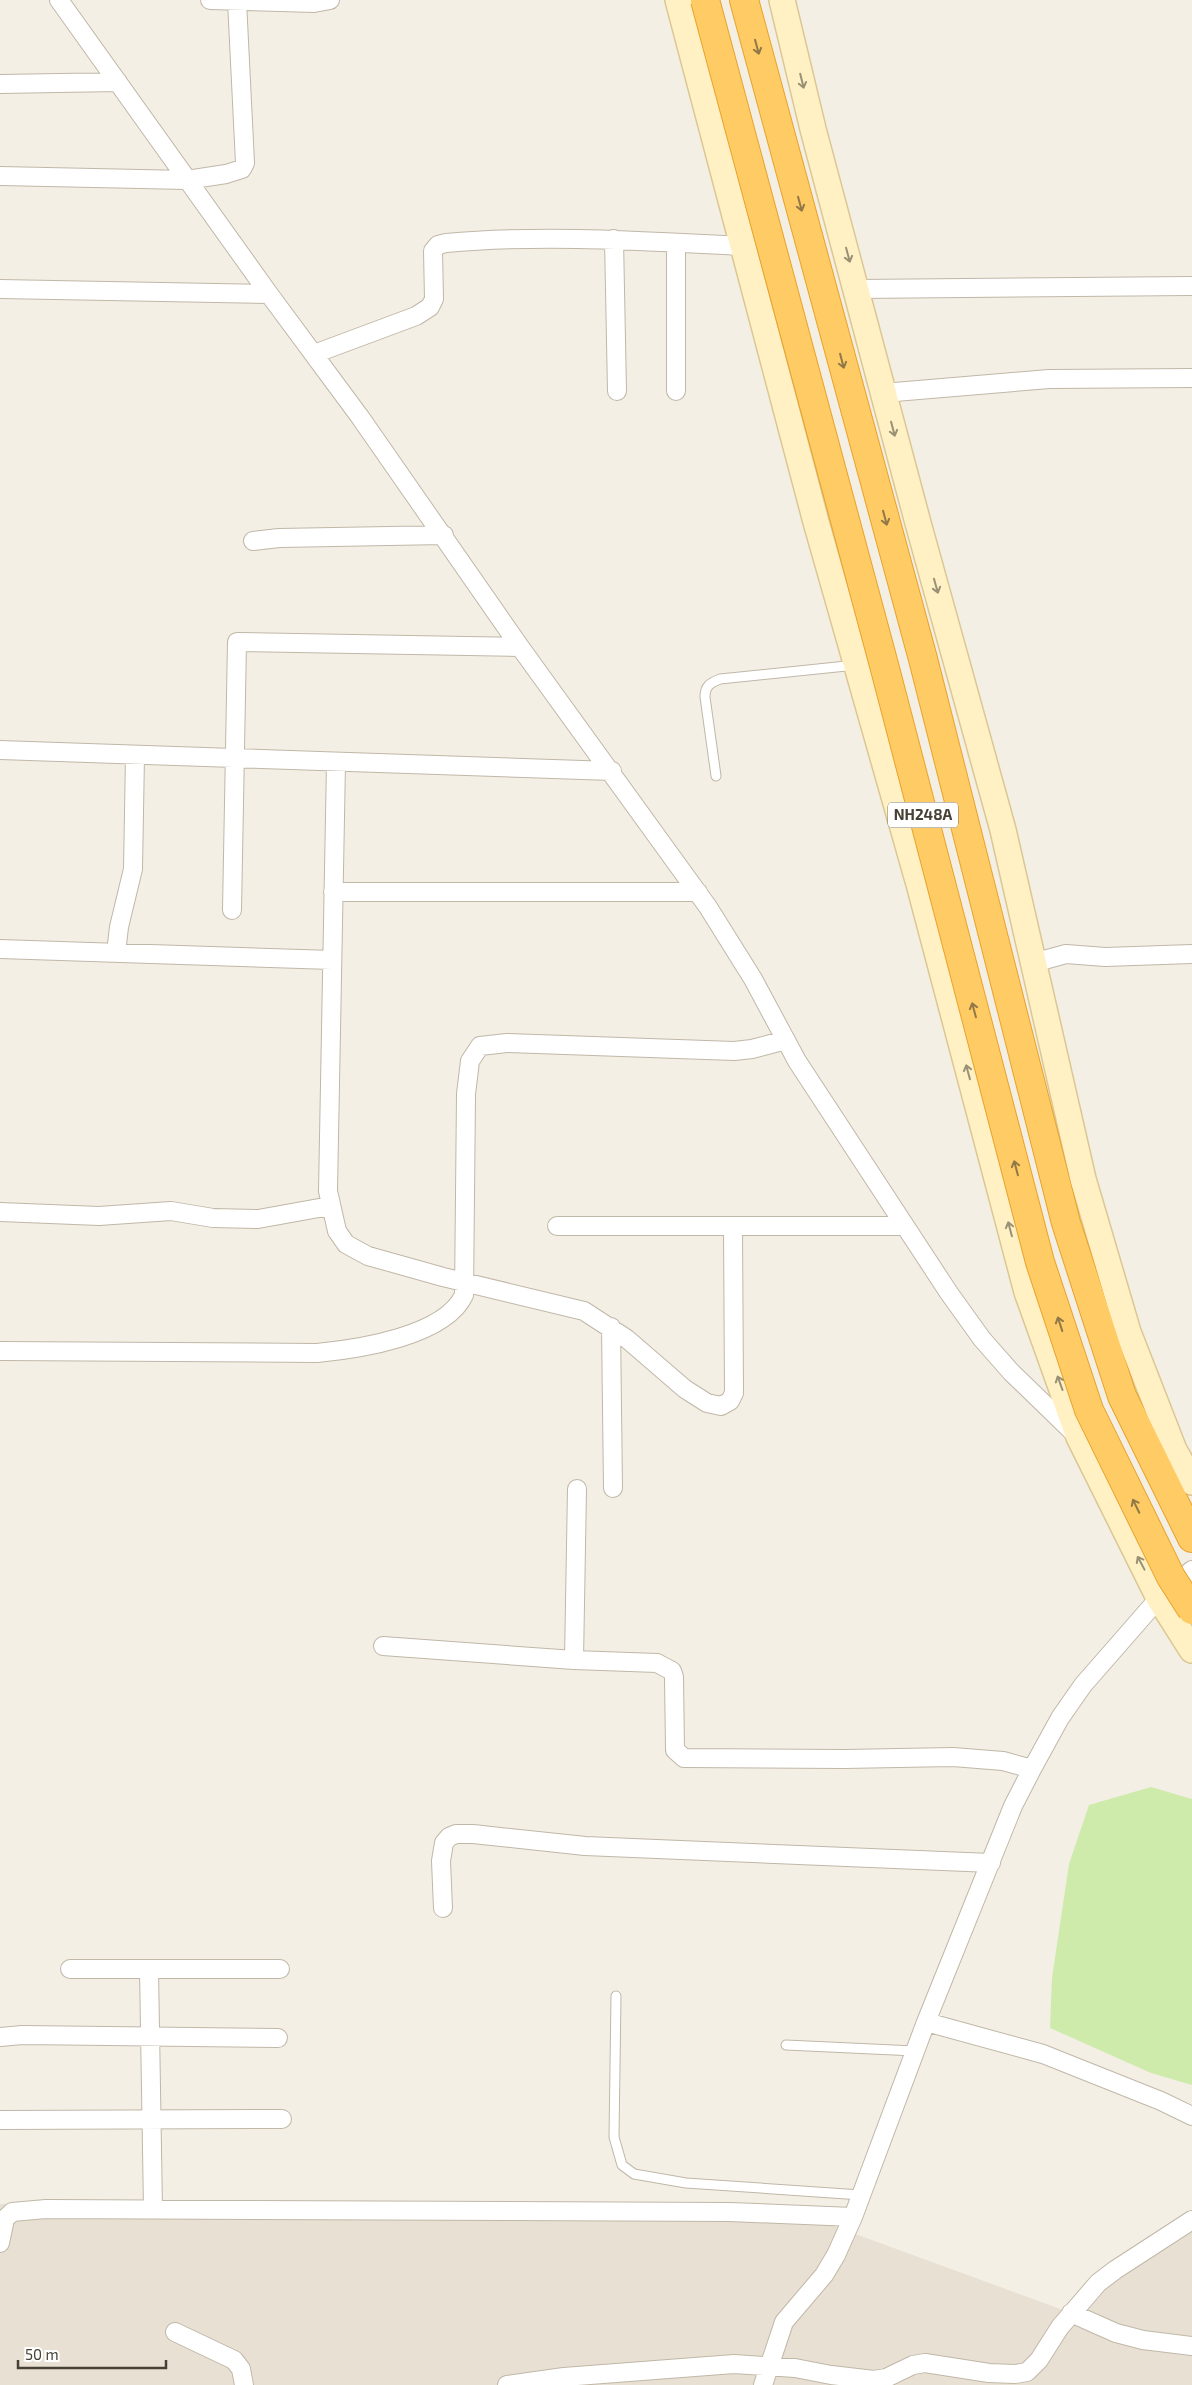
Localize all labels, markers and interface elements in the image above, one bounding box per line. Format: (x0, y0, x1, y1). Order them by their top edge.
one-way arrow (753, 39, 763, 55)
one-way arrow (797, 73, 807, 89)
one-way arrow (795, 195, 805, 211)
one-way arrow (843, 247, 853, 263)
one-way arrow (838, 352, 848, 368)
one-way arrow (889, 421, 898, 437)
one-way arrow (880, 509, 890, 525)
one-way arrow (931, 578, 941, 594)
road number: NH248A (888, 802, 958, 828)
one-way arrow (969, 1003, 979, 1019)
one-way arrow (963, 1064, 972, 1080)
one-way arrow (1010, 1160, 1020, 1176)
one-way arrow (1005, 1221, 1014, 1237)
one-way arrow (1055, 1316, 1065, 1332)
one-way arrow (1055, 1376, 1064, 1392)
one-way arrow (1131, 1499, 1140, 1514)
one-way arrow (1136, 1556, 1146, 1571)
scale bar (18, 2338, 165, 2370)
text: 50 m (25, 2345, 59, 2363)

